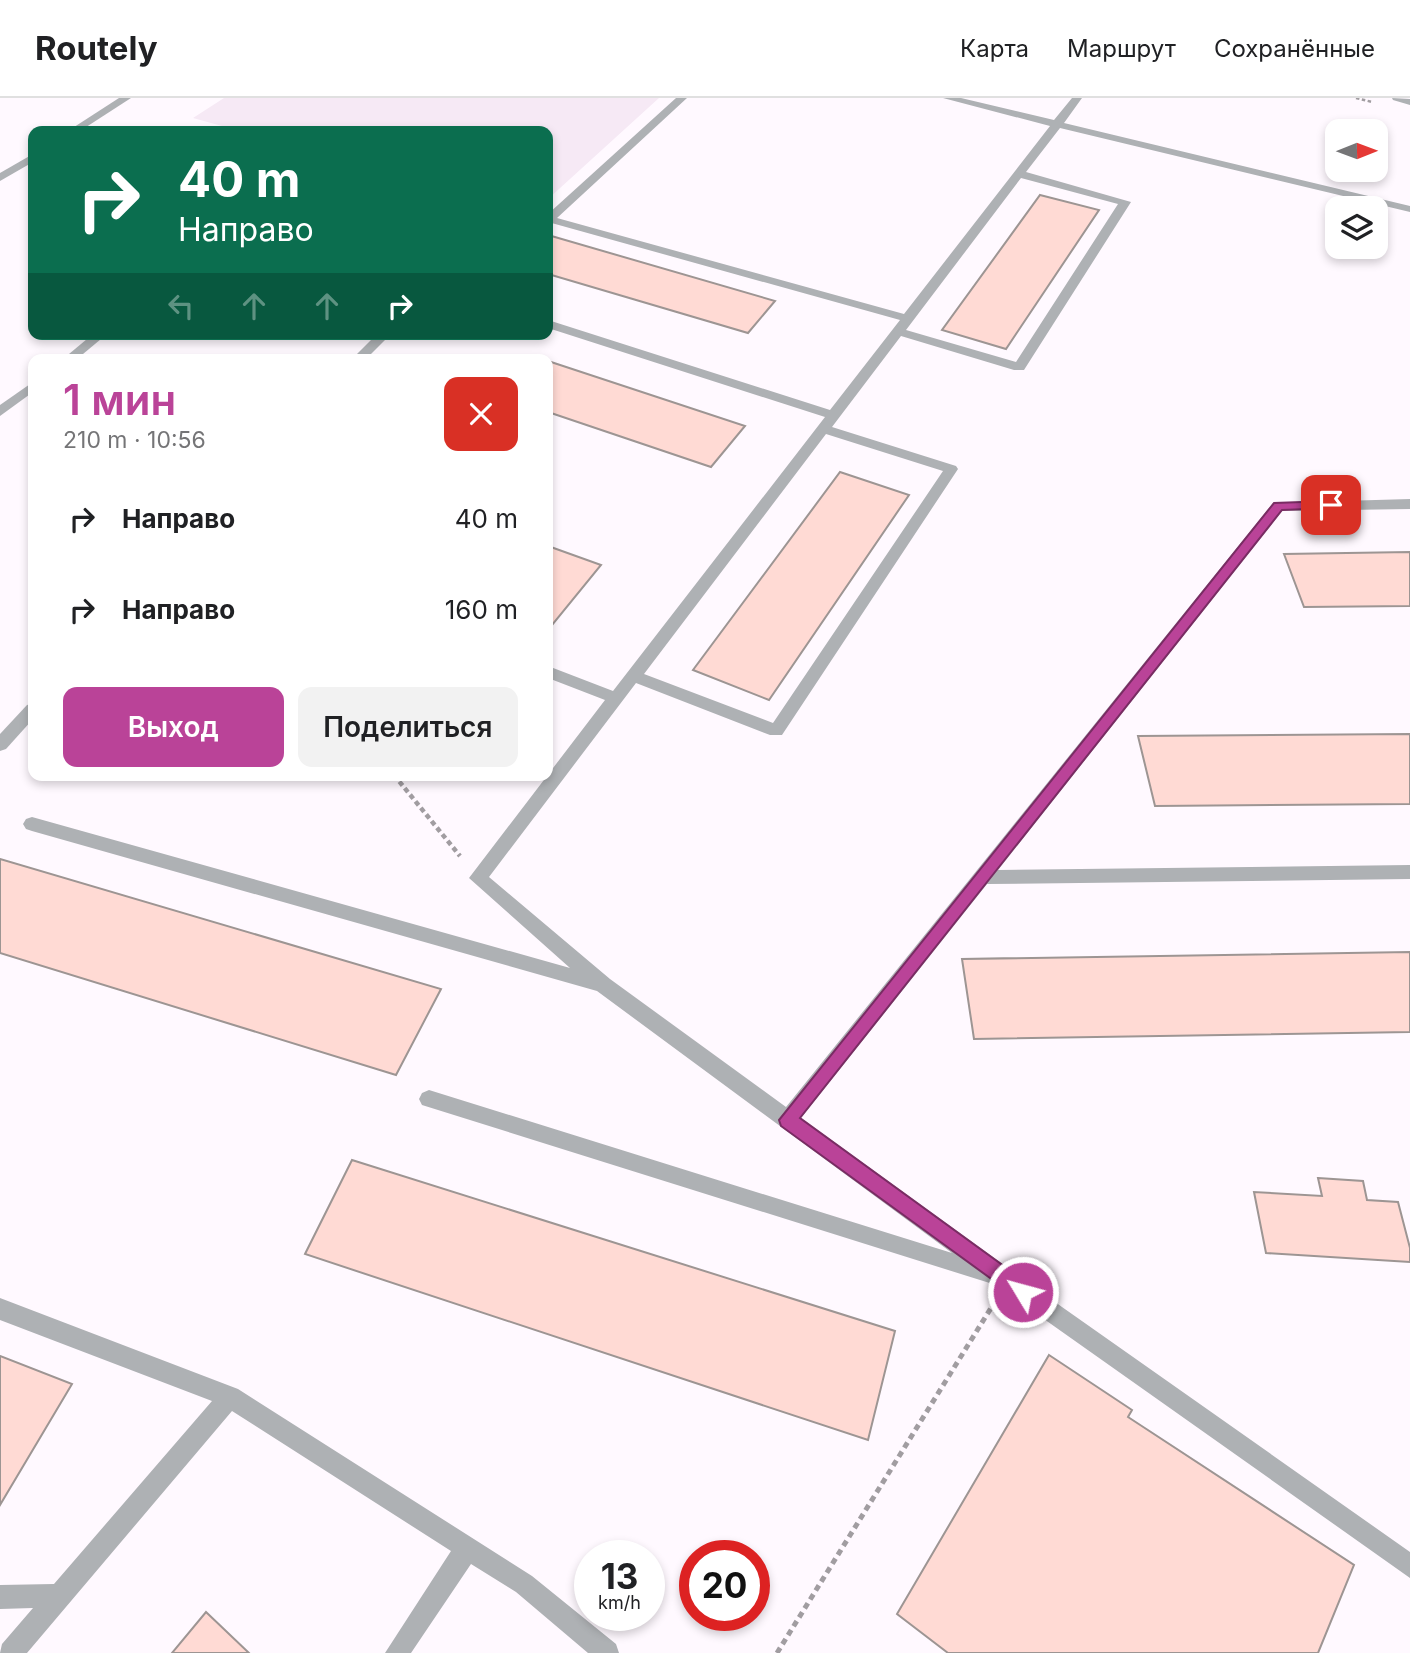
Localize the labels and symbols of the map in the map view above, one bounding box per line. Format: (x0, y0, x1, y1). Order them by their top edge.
north arrow (1325, 119, 1388, 182)
pin (1301, 475, 1361, 535)
position arrow (986, 1255, 1060, 1329)
speed limit sign: 20 (679, 1540, 770, 1631)

